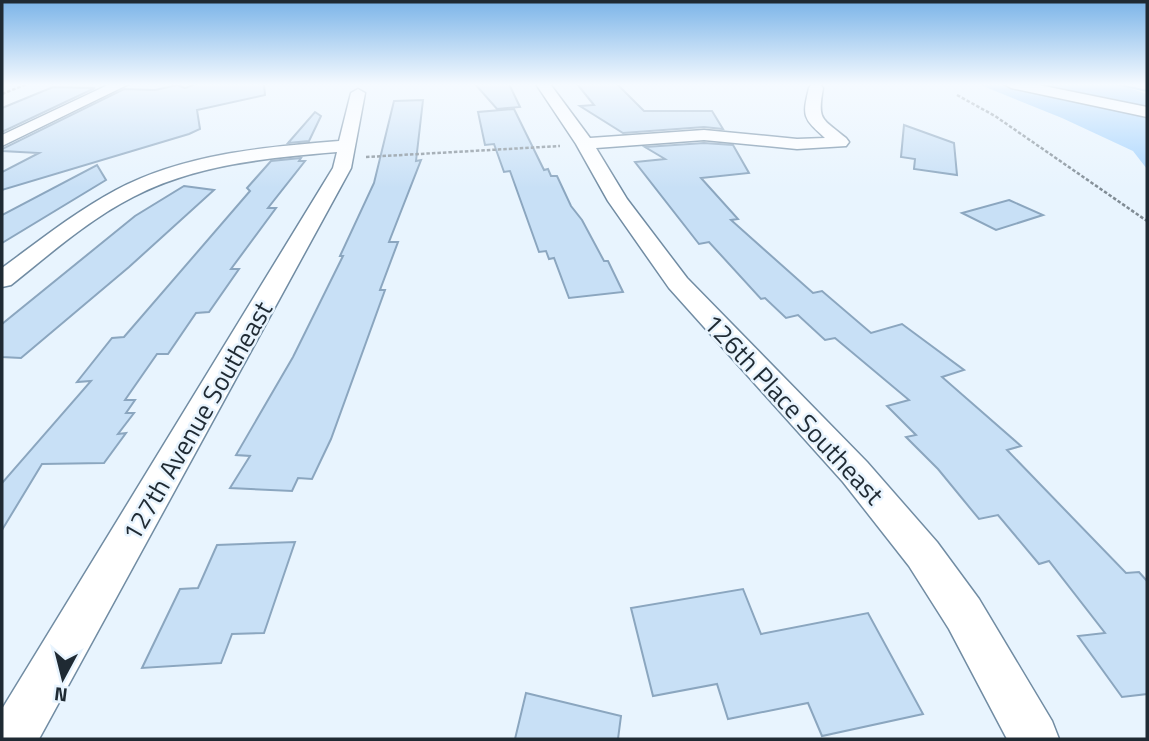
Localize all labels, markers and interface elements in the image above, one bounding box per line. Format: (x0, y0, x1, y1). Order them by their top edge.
street label: 127th Avenue Southeast (112, 294, 282, 548)
street label: 126th Place Southeast (695, 305, 893, 513)
north arrow (28, 643, 98, 713)
text: N (53, 680, 69, 711)

